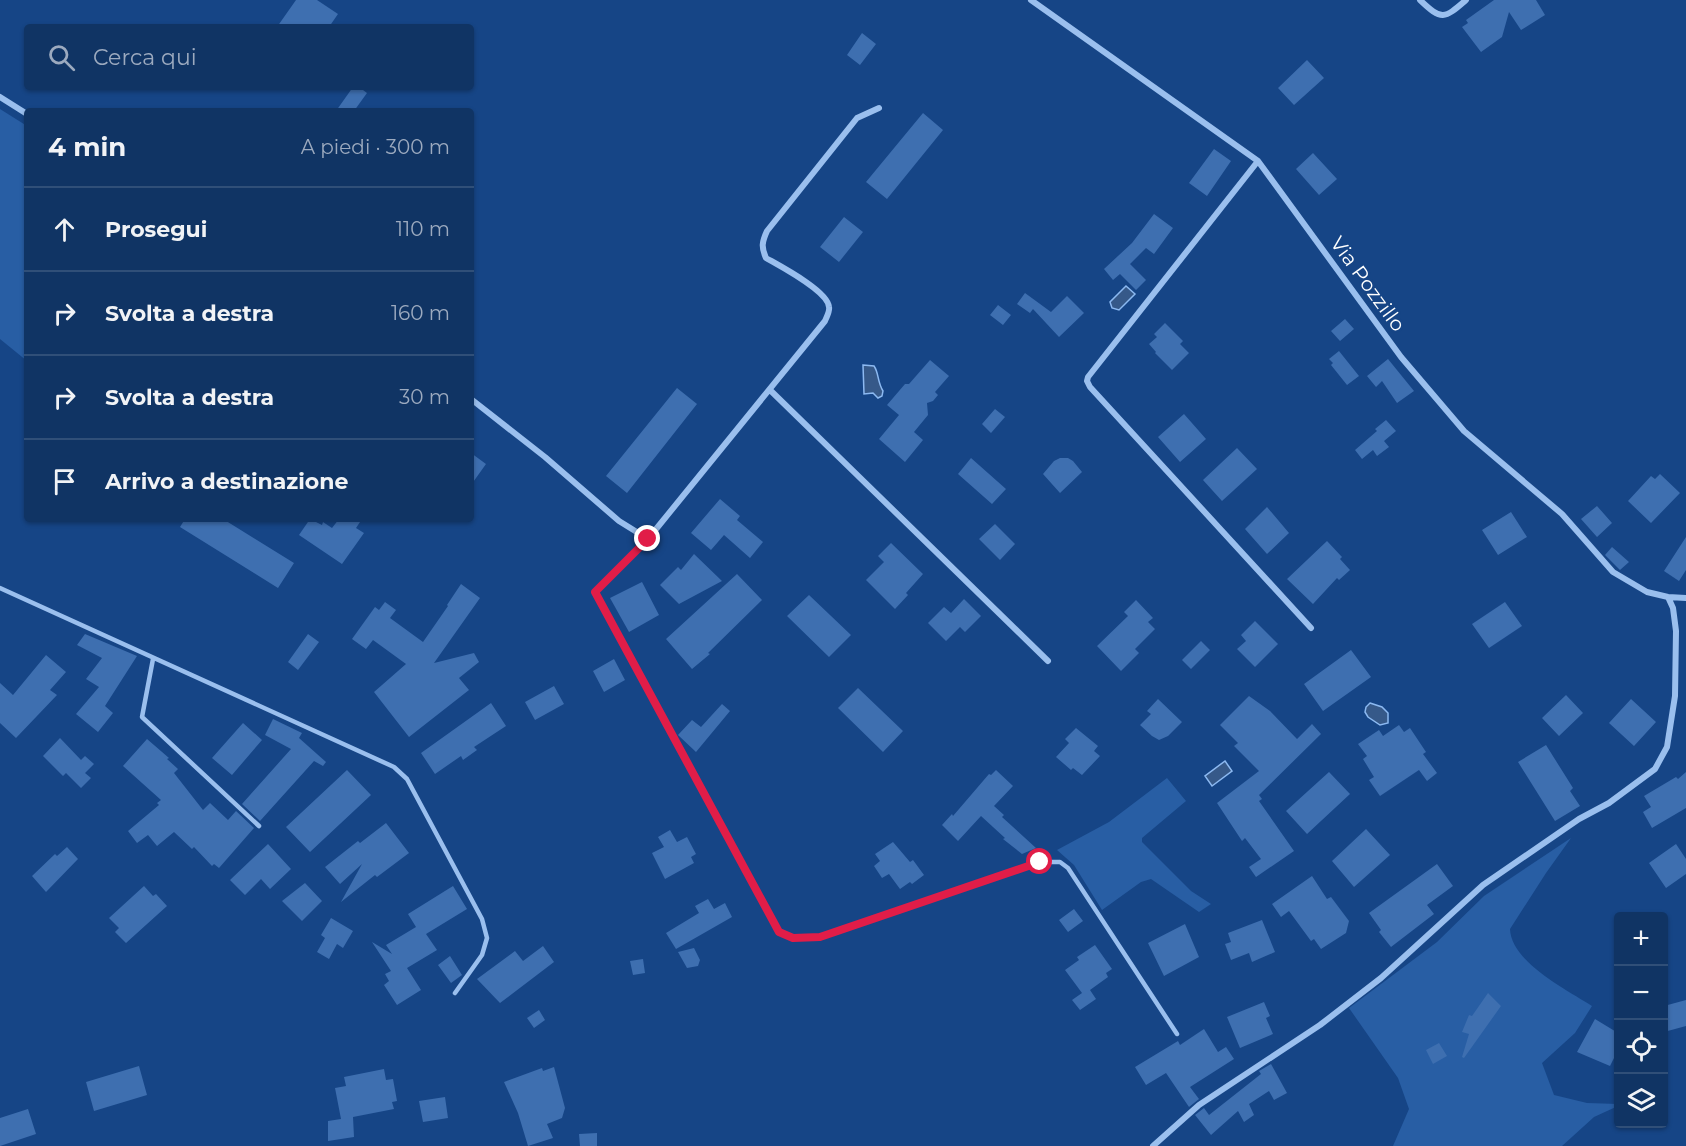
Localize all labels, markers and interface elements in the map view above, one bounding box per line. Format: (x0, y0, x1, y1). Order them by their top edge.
search box (24, 24, 474, 90)
icon: search (45, 41, 78, 74)
text: Cerca qui (93, 44, 197, 71)
text: 4 min (48, 131, 126, 163)
text: A piedi · 300 m (301, 135, 450, 159)
icon: ahead (48, 213, 81, 246)
text: Prosegui (105, 216, 207, 243)
text: 110 m (396, 217, 450, 241)
street label: Via Pozzillo (1325, 232, 1411, 336)
icon: right (48, 297, 81, 330)
text: Svolta a destra (105, 300, 274, 327)
text: 160 m (391, 301, 450, 325)
icon: right (48, 381, 81, 414)
text: Svolta a destra (105, 384, 274, 411)
text: 30 m (399, 385, 450, 409)
icon: arrive (48, 465, 81, 498)
text: Arrivo a destinazione (105, 468, 348, 495)
route end (634, 525, 660, 551)
route start (1026, 848, 1052, 874)
map controls (1614, 912, 1668, 1128)
button: + (1614, 912, 1668, 966)
button: − (1614, 966, 1668, 1020)
button: locate (1614, 1020, 1668, 1074)
button: layers (1614, 1074, 1668, 1128)

